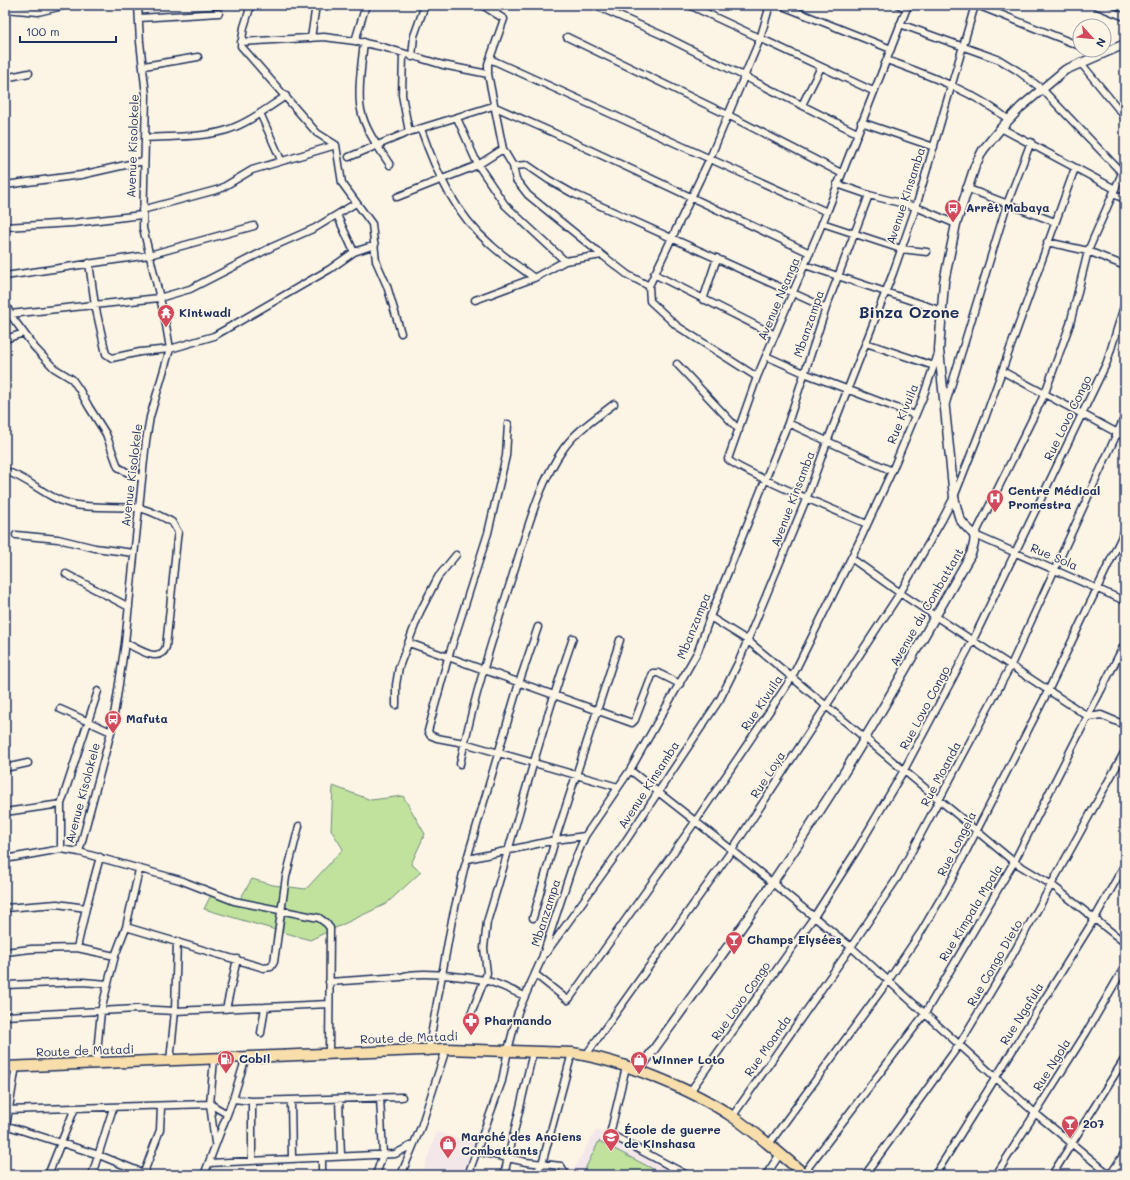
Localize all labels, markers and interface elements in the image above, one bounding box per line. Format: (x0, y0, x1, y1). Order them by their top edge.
scale bar (20, 18, 116, 44)
north arrow (1072, 18, 1112, 58)
text: 100 m (26, 23, 60, 39)
text: N (1093, 36, 1110, 50)
street label: Avenue Kisolokele (122, 94, 142, 198)
street label: Avenue Kinsamba (882, 145, 928, 246)
bus stop icon: Arrêt Mabaya (943, 198, 963, 223)
place label: Arrêt Mabaya (966, 199, 1050, 215)
street label: Avenue Nsanga (753, 255, 803, 343)
street label: Mbanzampa (789, 288, 827, 359)
district label: Binza Ozone (859, 301, 959, 322)
temple icon: Kintwadi (156, 303, 176, 328)
place label: Kintwadi (179, 304, 231, 320)
street label: Rue Lovo Congo (1040, 372, 1095, 463)
street label: Rue Kivuila (883, 381, 921, 446)
street label: Avenue Kisolokele (117, 422, 145, 527)
street label: Avenue Kinsamba (767, 449, 818, 549)
place label: Centre Médical Promestra (1008, 482, 1100, 512)
hospital icon: Centre Médical Promestra (985, 488, 1005, 513)
street label: Rue Sola (1028, 539, 1080, 573)
street label: Avenue du Combattant (886, 545, 966, 668)
street label: Mbanzampa (673, 590, 714, 661)
street label: Rue Lovo Congo (895, 663, 953, 752)
street label: Rue Kivuila (737, 672, 786, 733)
bus stop icon: Mafuta (103, 709, 123, 734)
place label: Mafuta (126, 710, 168, 726)
street label: Avenue Kinsamba (614, 738, 682, 831)
street label: Rue Moanda (916, 738, 964, 809)
street label: Avenue Kisolokele (61, 741, 103, 845)
street label: Rue Loya (746, 748, 788, 801)
street label: Rue Longela (933, 809, 979, 879)
street label: Rue Kimpala Mpala (935, 861, 1005, 964)
street label: Mbanzampa (527, 877, 563, 948)
street label: Rue Congo Dieto (963, 916, 1025, 1009)
bar icon: Champs Elysées (724, 930, 744, 955)
place label: Champs Elysées (747, 931, 842, 947)
street label: Rue Lovo Congo (707, 958, 773, 1043)
street label: Rue Ngafula (996, 979, 1047, 1048)
pharmacy icon: Pharmando (461, 1011, 481, 1036)
place label: Pharmando (484, 1012, 551, 1028)
street label: Rue Moanda (740, 1012, 794, 1079)
street label: Route de Matadi (360, 1027, 458, 1047)
street label: Rue Ngola (1029, 1035, 1074, 1094)
street label: Route de Matadi (36, 1040, 134, 1060)
fuel station icon: Cobil (216, 1049, 236, 1074)
place label: Cobil (239, 1050, 270, 1066)
shop icon: Winner Loto (629, 1050, 649, 1075)
place label: Winner Loto (652, 1051, 725, 1067)
bar icon: 207 (1060, 1114, 1080, 1139)
place label: 207 (1083, 1115, 1104, 1131)
place label: École de guerre de Kinshasa (624, 1121, 721, 1151)
school or university icon: École de guerre de Kinshasa (601, 1127, 621, 1152)
place label: Marché des Anciens Combattants (461, 1128, 582, 1158)
shop icon: Marché des Anciens Combattants (438, 1134, 458, 1159)

